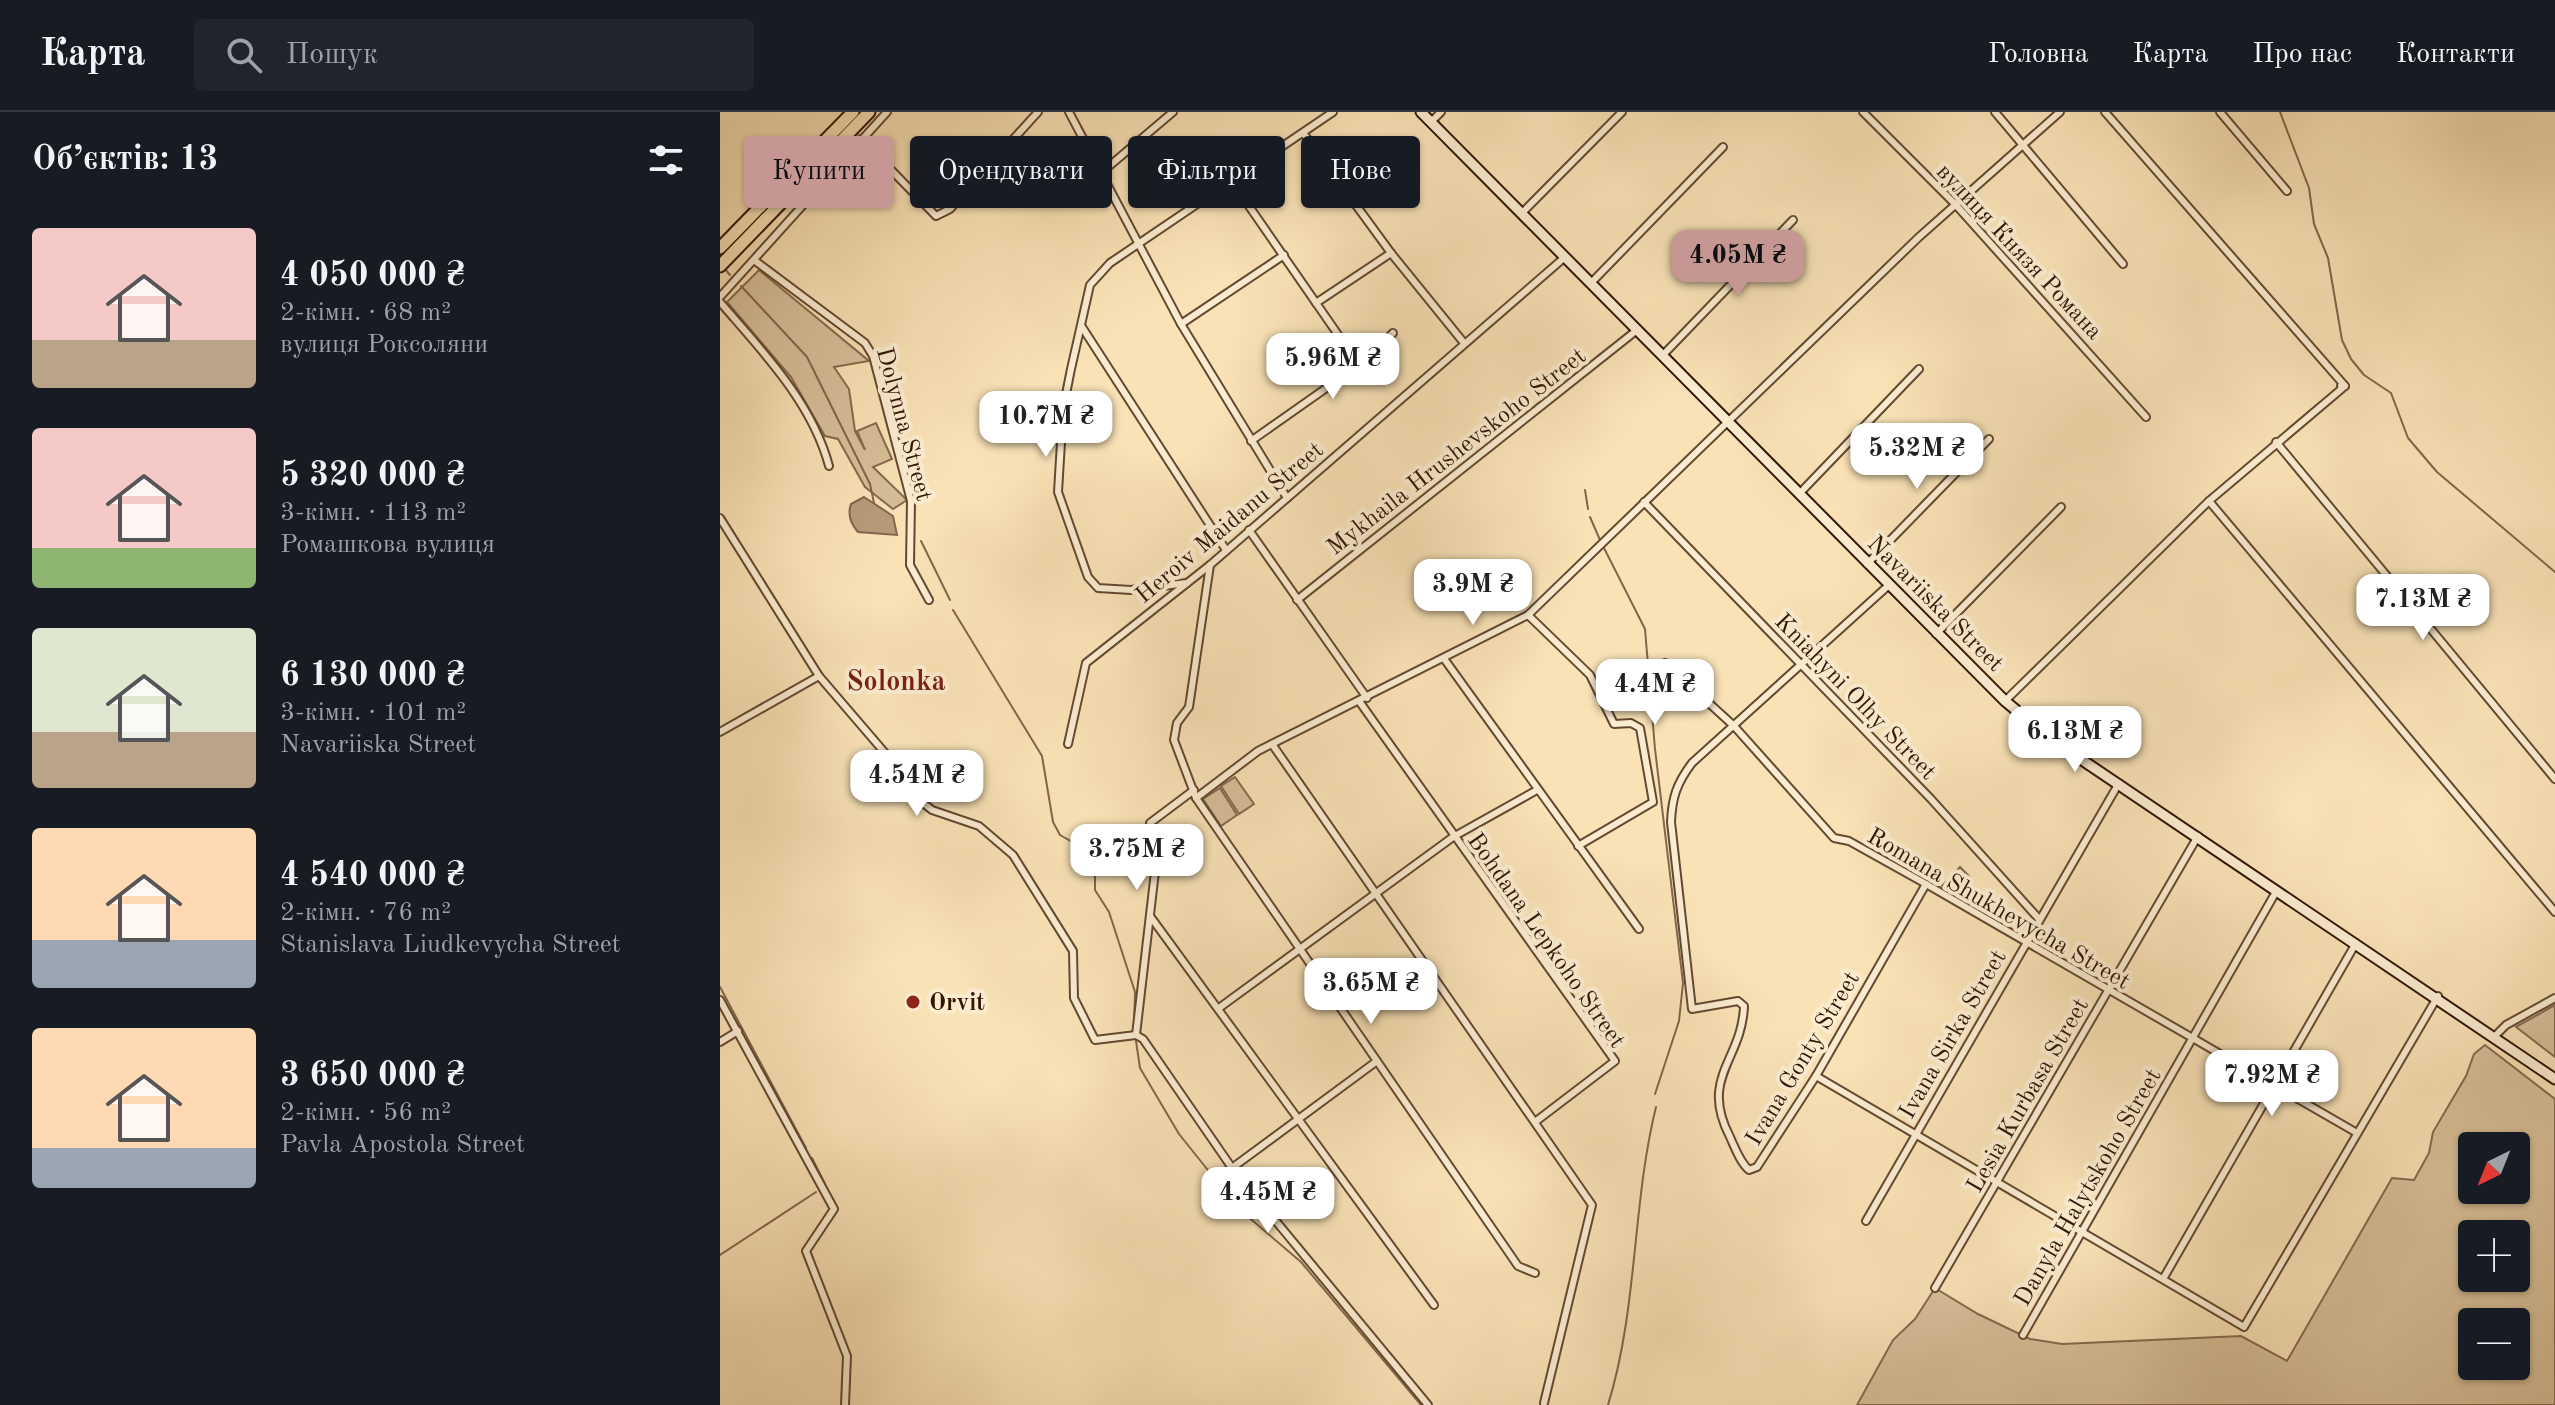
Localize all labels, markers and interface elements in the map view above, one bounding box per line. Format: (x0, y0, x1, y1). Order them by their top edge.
search box (194, 19, 754, 91)
icon: search (222, 33, 266, 77)
text: Карта (40, 36, 146, 74)
text: Пошук (286, 40, 378, 70)
text: Головна (1988, 41, 2089, 69)
text: Карта (2133, 41, 2208, 69)
text: Про нас (2252, 41, 2352, 69)
text: Контакти (2396, 41, 2515, 69)
chip: Купити (744, 136, 894, 208)
chip: Орендувати (910, 136, 1112, 208)
chip: Фільтри (1128, 136, 1285, 208)
chip: Нове (1301, 136, 1420, 208)
icon: filters (644, 138, 688, 182)
text: Об’єктів: 13 (32, 143, 218, 177)
street label: вулиця Князя Романа (1931, 160, 2106, 345)
pin: 4.05M ₴ (1664, 230, 1812, 298)
text: 4.05M ₴ (1689, 243, 1787, 269)
text: 4 050 000 ₴ (280, 259, 465, 293)
icon: home (96, 260, 192, 356)
text: 2-кімн. · 68 m² (280, 300, 451, 326)
text: вулиця Роксоляни (280, 332, 488, 358)
pin: 5.96M ₴ (1259, 333, 1407, 401)
street label: Mykhaila Hrushevskoho Street (1324, 344, 1591, 561)
street label: Dolynna Street (871, 345, 935, 504)
text: 5.96M ₴ (1284, 346, 1382, 372)
pin: 10.7M ₴ (972, 391, 1120, 459)
text: 10.7M ₴ (997, 404, 1095, 430)
pin: 5.32M ₴ (1843, 423, 1991, 491)
text: 5.32M ₴ (1868, 436, 1966, 462)
street label: Heroiv Maidanu Street (1132, 438, 1329, 609)
text: 5 320 000 ₴ (280, 459, 465, 493)
icon: home (96, 460, 192, 556)
text: 3-кімн. · 113 m² (280, 500, 466, 526)
text: Ромашкова вулиця (280, 532, 495, 558)
street label: Navariiska Street (1862, 532, 2007, 677)
pin: 3.9M ₴ (1408, 559, 1538, 627)
text: 3.9M ₴ (1432, 572, 1514, 598)
pin: 7.13M ₴ (2349, 574, 2497, 642)
text: 7.13M ₴ (2374, 587, 2472, 613)
street label: Kniahyni Olhy Street (1769, 610, 1940, 785)
text: 6 130 000 ₴ (280, 659, 465, 693)
pin: 4.4M ₴ (1590, 659, 1720, 727)
icon: home (96, 660, 192, 756)
district label: Solonka (846, 669, 946, 697)
text: 4.4M ₴ (1614, 672, 1696, 698)
text: 3-кімн. · 101 m² (280, 700, 466, 726)
pin: 6.13M ₴ (2001, 706, 2149, 774)
text: 6.13M ₴ (2026, 719, 2124, 745)
text: Navariiska Street (280, 732, 476, 758)
pin: 4.54M ₴ (843, 750, 991, 818)
text: 4.54M ₴ (868, 763, 966, 789)
pin: 3.75M ₴ (1063, 824, 1211, 892)
street label: Romana Shukhevycha Street (1863, 825, 2133, 995)
street label: Bohdana Lepkoho Street (1462, 829, 1629, 1053)
text: 3.75M ₴ (1088, 837, 1186, 863)
text: 4 540 000 ₴ (280, 859, 465, 893)
icon: home (96, 860, 192, 956)
text: 2-кімн. · 76 m² (280, 900, 451, 926)
text: Stanislava Liudkevycha Street (280, 932, 621, 958)
street label: Ivana Sirka Street (1896, 946, 2012, 1124)
pin: 3.65M ₴ (1297, 958, 1445, 1026)
street label: Ivana Gonty Street (1742, 968, 1865, 1150)
text: 3.65M ₴ (1322, 971, 1420, 997)
place label: Orvit (929, 992, 985, 1016)
marker: Orvit (904, 993, 922, 1011)
street label: Lesia Kurbasa Street (1963, 995, 2094, 1197)
pin: 7.92M ₴ (2198, 1050, 2346, 1118)
text: 3 650 000 ₴ (280, 1059, 465, 1093)
icon: home (96, 1060, 192, 1156)
text: 7.92M ₴ (2223, 1063, 2321, 1089)
street label: Danyla Halytskoho Street (2011, 1065, 2167, 1311)
text: 2-кімн. · 56 m² (280, 1100, 451, 1126)
text: Pavla Apostola Street (280, 1132, 525, 1158)
north arrow (2458, 1132, 2530, 1204)
map controls (2458, 1132, 2530, 1380)
pin: 4.45M ₴ (1194, 1167, 1342, 1235)
text: 4.45M ₴ (1219, 1180, 1317, 1206)
button: + (2458, 1220, 2530, 1292)
button: − (2458, 1308, 2530, 1380)

